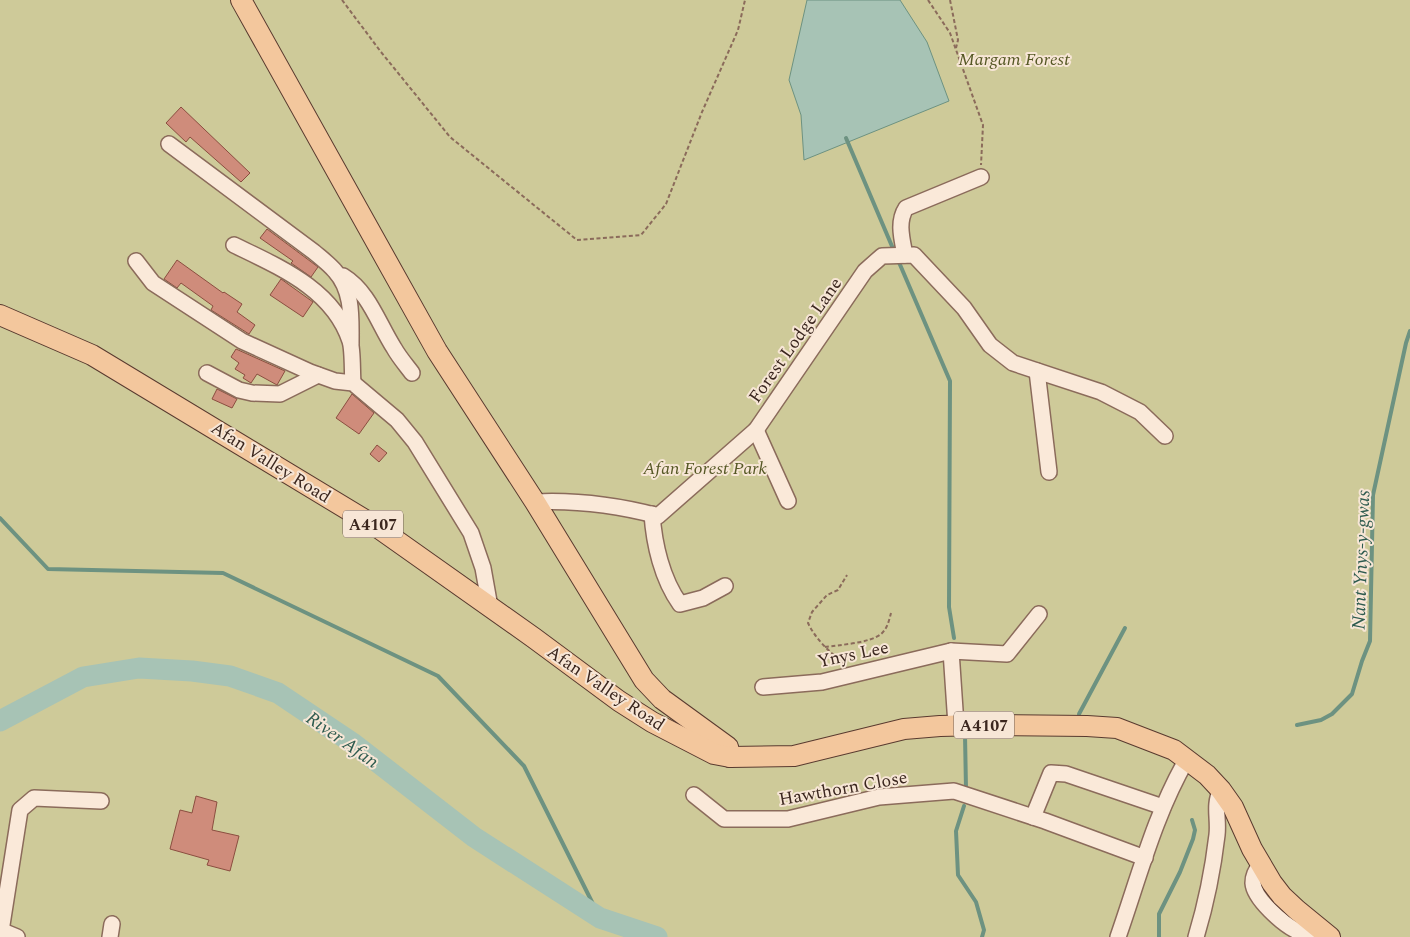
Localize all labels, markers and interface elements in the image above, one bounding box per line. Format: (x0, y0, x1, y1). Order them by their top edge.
park label: Margam Forest (958, 46, 1070, 73)
street label: Forest Lodge Lane (742, 272, 849, 409)
street label: Afan Valley Road (205, 415, 336, 510)
park label: Afan Forest Park (642, 455, 768, 482)
water label: Nant Ynys-y-gwas (1345, 489, 1378, 630)
road number: A4107 (343, 510, 403, 538)
street label: Ynys Lee (815, 634, 891, 675)
street label: Afan Valley Road (541, 639, 670, 738)
water label: River Afan (300, 704, 385, 776)
road number: A4107 (954, 712, 1014, 738)
street label: Hawthorn Close (777, 764, 910, 813)

